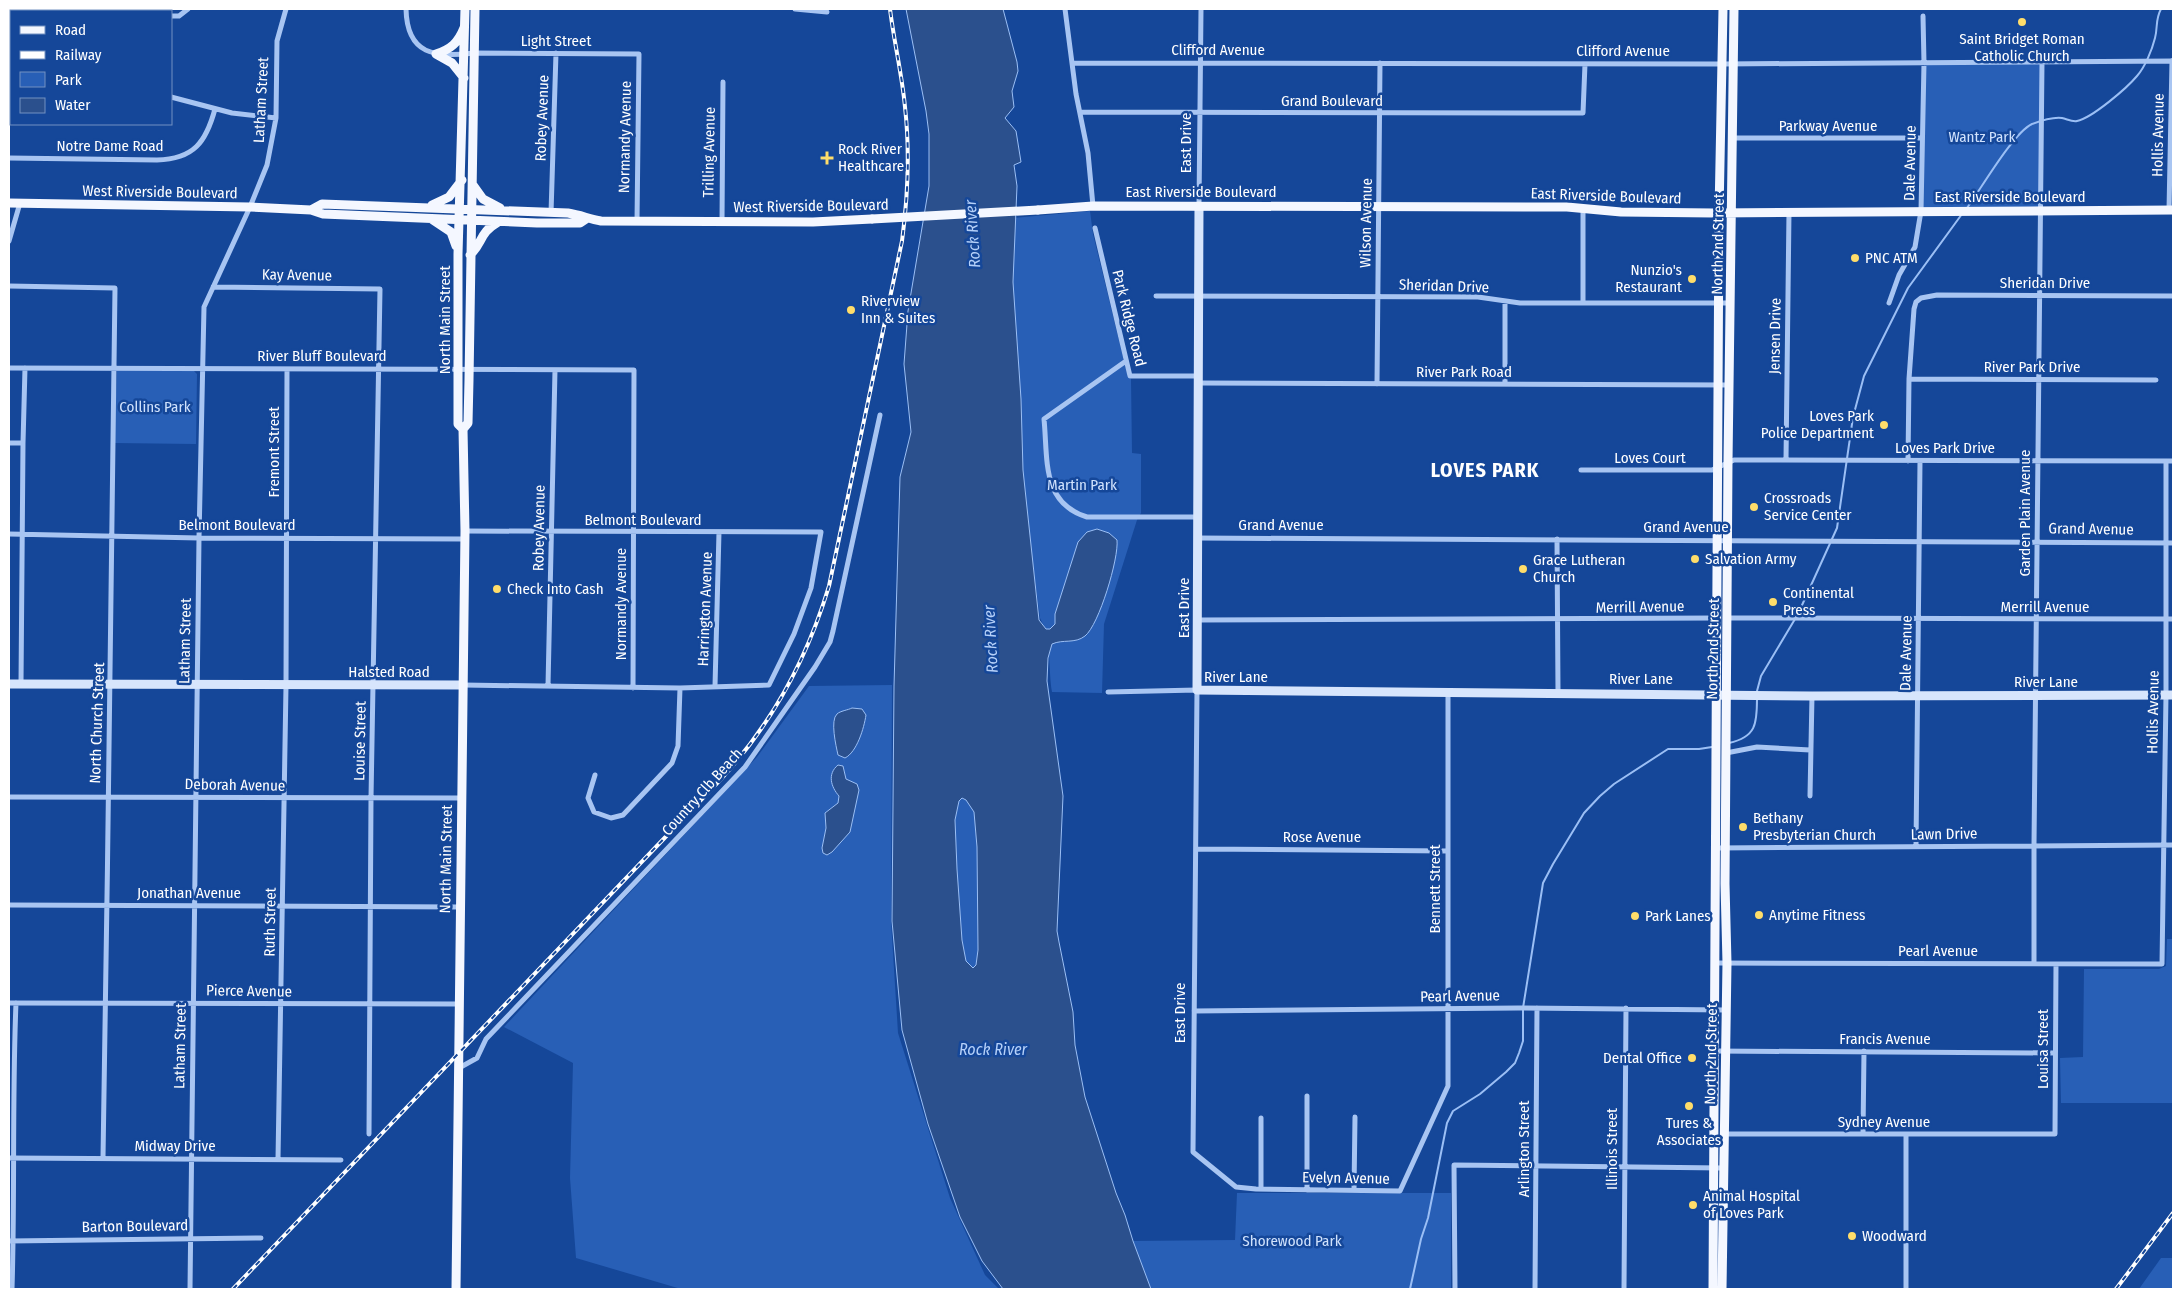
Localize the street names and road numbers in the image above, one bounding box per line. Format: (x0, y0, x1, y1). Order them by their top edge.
street label: Light Street (521, 32, 591, 50)
street label: Clifford Avenue (1171, 41, 1265, 59)
street label: Clifford Avenue (1576, 42, 1670, 60)
street label: Latham Street (250, 56, 272, 143)
street label: Robey Avenue (531, 74, 553, 162)
street label: Normandy Avenue (615, 81, 635, 193)
street label: Grand Boulevard (1281, 92, 1383, 110)
street label: Hollis Avenue (2148, 93, 2168, 177)
street label: Trilling Avenue (699, 106, 719, 198)
street label: East Drive (1177, 113, 1195, 173)
street label: Parkway Avenue (1779, 117, 1877, 135)
street label: Dale Avenue (1900, 125, 1920, 201)
street label: Notre Dame Road (56, 137, 164, 155)
street label: Wilson Avenue (1356, 178, 1376, 268)
street label: West Riverside Boulevard (82, 182, 238, 202)
street label: East Riverside Boulevard (1126, 183, 1276, 201)
street label: East Riverside Boulevard (1530, 184, 1682, 208)
street label: East Riverside Boulevard (1935, 188, 2085, 206)
street label: North 2nd Street (1708, 193, 1728, 295)
street label: West Riverside Boulevard (733, 196, 889, 216)
street label: Kay Avenue (262, 265, 332, 285)
street label: North Main Street (436, 266, 454, 374)
street label: Park Ridge Road (1108, 268, 1150, 368)
street label: Sheridan Drive (2000, 274, 2090, 292)
street label: Sheridan Drive (1399, 275, 1489, 297)
street label: Jensen Drive (1765, 298, 1785, 374)
street label: River Bluff Boulevard (257, 347, 387, 365)
street label: River Park Drive (1984, 358, 2080, 376)
street label: River Park Road (1416, 363, 1512, 381)
street label: Fremont Street (265, 406, 283, 497)
street label: Loves Park Drive (1895, 439, 1995, 457)
street label: Loves Court (1614, 449, 1686, 467)
street label: Garden Plain Avenue (2016, 450, 2034, 576)
street label: Robey Avenue (529, 485, 549, 571)
street label: Belmont Boulevard (584, 511, 702, 529)
street label: Belmont Boulevard (178, 516, 296, 534)
street label: Grand Avenue (1238, 516, 1324, 534)
street label: Grand Avenue (1643, 518, 1729, 536)
street label: Grand Avenue (2048, 519, 2134, 539)
street label: Normandy Avenue (612, 548, 630, 660)
street label: Harrington Avenue (694, 551, 716, 667)
street label: East Drive (1175, 578, 1193, 638)
street label: Merrill Avenue (1595, 597, 1685, 617)
street label: Latham Street (175, 598, 195, 684)
street label: North 2nd Street (1703, 598, 1723, 700)
street label: Merrill Avenue (2001, 598, 2089, 616)
street label: Dale Avenue (1896, 615, 1916, 691)
street label: North Church Street (86, 662, 108, 784)
street label: Halsted Road (348, 663, 430, 681)
street label: River Lane (1204, 668, 1268, 686)
street label: River Lane (1609, 670, 1673, 688)
street label: Hollis Avenue (2143, 670, 2163, 754)
street label: River Lane (2014, 673, 2078, 691)
street label: Louise Street (350, 701, 370, 781)
street label: Country Clb Beach (658, 745, 746, 839)
street label: Deborah Avenue (185, 775, 285, 795)
street label: North Main Street (436, 804, 456, 913)
street label: Lawn Drive (1910, 824, 1978, 844)
street label: Rose Avenue (1283, 828, 1361, 846)
street label: Bennett Street (1426, 844, 1444, 934)
street label: Jonathan Avenue (137, 884, 241, 902)
street label: Ruth Street (260, 887, 280, 957)
street label: Pearl Avenue (1898, 942, 1978, 960)
street label: Pierce Avenue (206, 981, 292, 1001)
street label: East Drive (1171, 983, 1189, 1043)
street label: Pearl Avenue (1420, 986, 1500, 1006)
street label: Latham Street (170, 1003, 190, 1089)
street label: North 2nd Street (1701, 1003, 1721, 1105)
street label: Louisa Street (2034, 1009, 2052, 1089)
street label: Francis Avenue (1839, 1030, 1931, 1048)
street label: Arlington Street (1515, 1101, 1533, 1197)
street label: Illinois Street (1603, 1108, 1621, 1190)
street label: Sydney Avenue (1838, 1113, 1930, 1131)
street label: Midway Drive (134, 1137, 216, 1155)
street label: Evelyn Avenue (1302, 1168, 1390, 1188)
street label: Barton Boulevard (82, 1216, 188, 1236)

